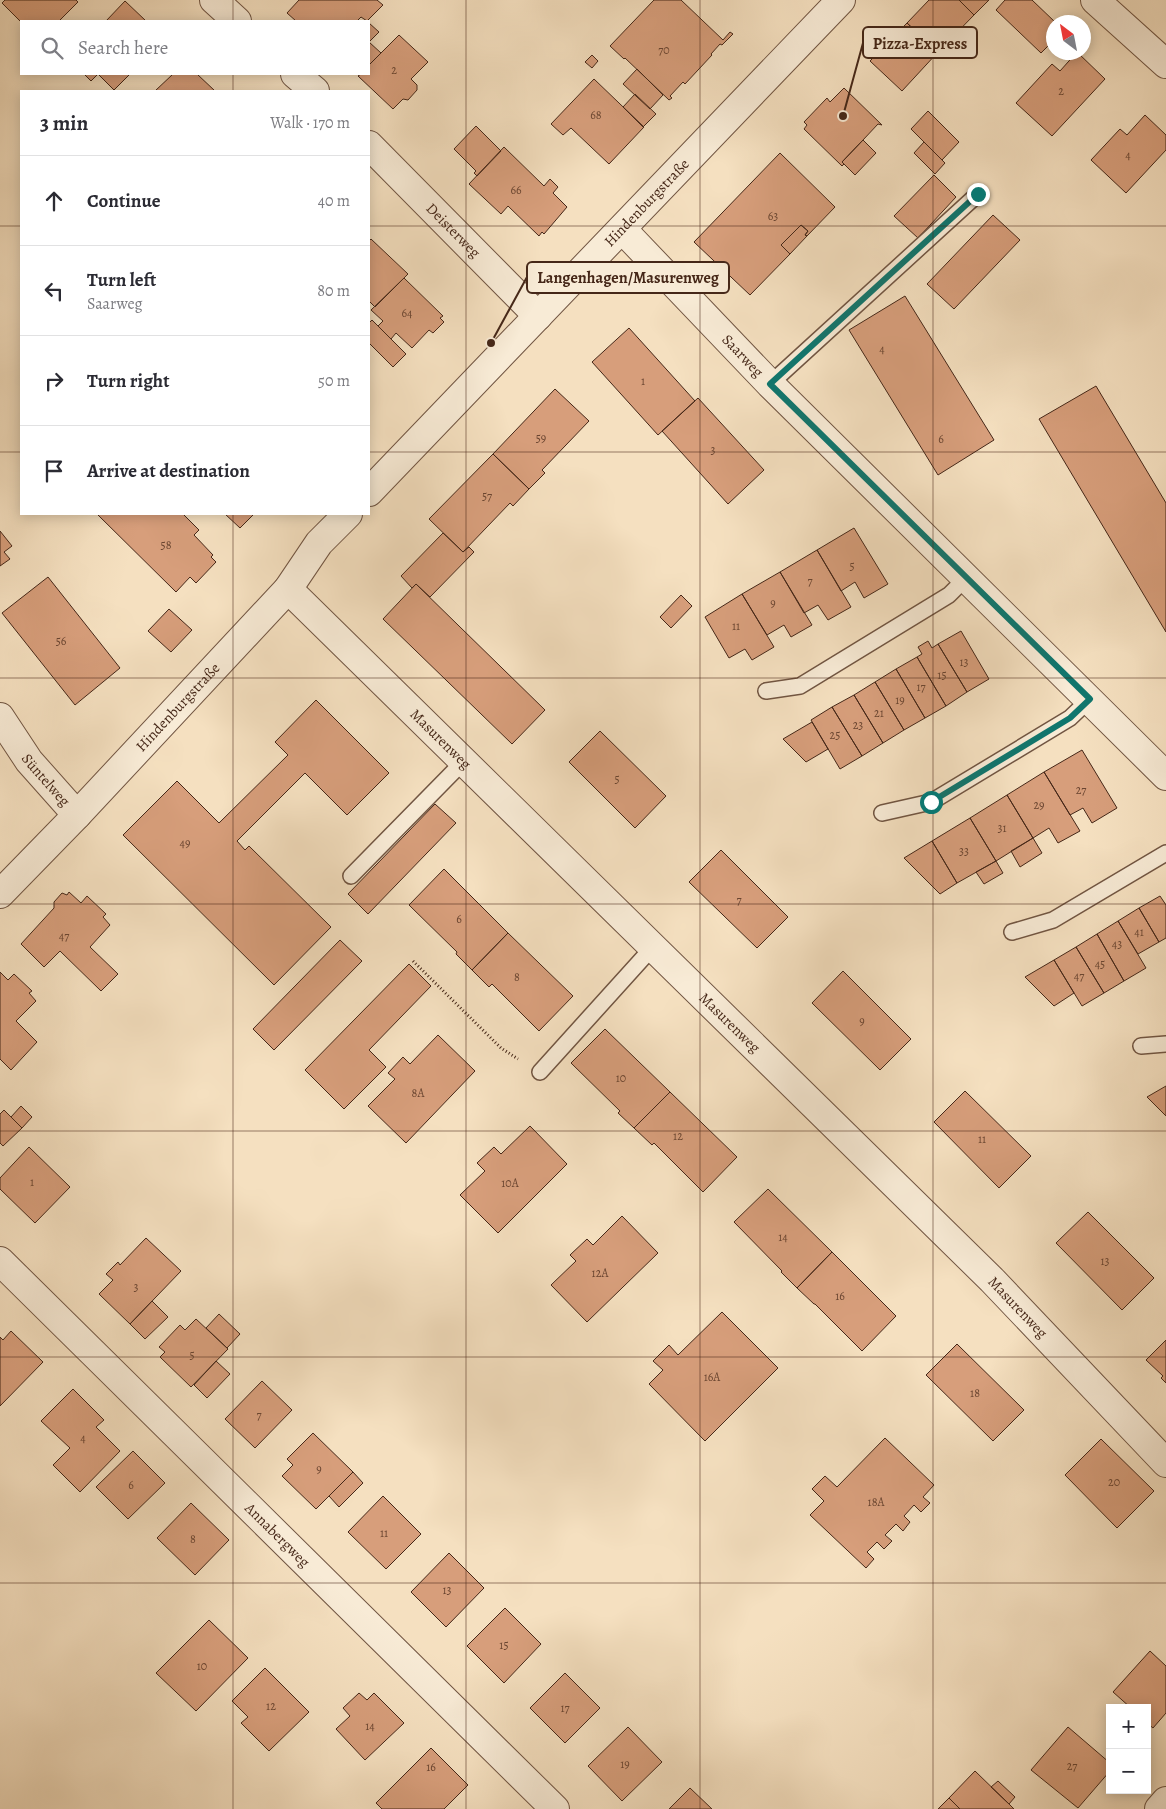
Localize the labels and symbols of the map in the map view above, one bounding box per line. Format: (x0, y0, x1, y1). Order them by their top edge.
north arrow (1046, 15, 1091, 60)
callout: Pizza-Express (863, 27, 977, 58)
text: Pizza-Express (873, 33, 967, 55)
house number: 70 (658, 42, 670, 58)
house number: 2 (391, 62, 397, 78)
house number: 2 (1058, 83, 1064, 99)
house number: 68 (590, 107, 602, 123)
house number: 4 (1125, 147, 1131, 163)
street label: Hindenburgstraße (600, 154, 694, 251)
house number: 66 (510, 182, 522, 198)
route end (967, 183, 990, 206)
street label: Deisterweg (422, 199, 485, 262)
house number: 63 (768, 208, 778, 224)
callout: Langenhagen/Masurenweg (527, 262, 729, 293)
text: Langenhagen/Masurenweg (537, 267, 720, 289)
house number: 64 (402, 305, 413, 321)
street label: Saarweg (718, 330, 768, 382)
house number: 4 (879, 341, 885, 357)
house number: 1 (641, 373, 645, 389)
house number: 59 (536, 430, 546, 446)
house number: 6 (938, 431, 944, 447)
house number: 3 (711, 442, 716, 458)
house number: 57 (482, 488, 493, 504)
house number: 58 (161, 537, 172, 553)
house number: 5 (849, 558, 855, 574)
house number: 7 (807, 573, 813, 589)
house number: 9 (770, 595, 776, 611)
house number: 11 (732, 618, 740, 634)
house number: 56 (56, 633, 67, 649)
house number: 13 (959, 654, 969, 670)
street label: Hindenburgstraße (131, 658, 224, 756)
house number: 15 (937, 667, 947, 683)
house number: 17 (916, 679, 927, 695)
house number: 19 (895, 692, 905, 708)
street label: Masurenweg (406, 704, 476, 774)
house number: 21 (874, 705, 884, 721)
house number: 23 (853, 717, 863, 733)
house number: 25 (830, 727, 840, 743)
street label: Süntelweg (17, 750, 75, 811)
house number: 5 (614, 771, 620, 787)
house number: 27 (1076, 782, 1087, 798)
route start (920, 791, 943, 814)
house number: 29 (1033, 797, 1045, 813)
house number: 31 (997, 820, 1007, 836)
house number: 49 (180, 835, 190, 851)
house number: 33 (959, 843, 969, 859)
house number: 7 (736, 892, 742, 908)
house number: 6 (456, 911, 462, 927)
house number: 41 (1134, 924, 1144, 940)
house number: 47 (59, 928, 70, 944)
house number: 43 (1112, 936, 1122, 952)
house number: 45 (1095, 956, 1105, 972)
house number: 47 (1074, 968, 1085, 984)
house number: 8 (514, 969, 520, 985)
street label: Masurenweg (695, 988, 765, 1058)
house number: 9 (859, 1013, 865, 1029)
house number: 10 (616, 1070, 626, 1086)
house number: 8A (412, 1085, 425, 1101)
house number: 12 (673, 1128, 683, 1144)
house number: 11 (978, 1131, 986, 1147)
house number: 1 (30, 1174, 34, 1190)
house number: 10A (501, 1175, 520, 1191)
house number: 14 (778, 1229, 788, 1245)
house number: 13 (1100, 1253, 1110, 1269)
house number: 12A (592, 1265, 609, 1281)
street label: Masurenweg (984, 1272, 1052, 1343)
house number: 3 (134, 1279, 139, 1295)
house number: 16 (835, 1288, 845, 1304)
house number: 5 (189, 1347, 195, 1363)
house number: 16A (704, 1369, 721, 1385)
house number: 18 (970, 1385, 980, 1401)
house number: 7 (256, 1407, 262, 1423)
house number: 4 (80, 1430, 86, 1446)
house number: 9 (316, 1461, 322, 1477)
house number: 20 (1108, 1474, 1120, 1490)
house number: 6 (128, 1477, 134, 1493)
house number: 18A (868, 1494, 885, 1510)
street label: Annabergweg (240, 1498, 315, 1572)
house number: 11 (380, 1525, 388, 1541)
house number: 8 (190, 1531, 196, 1547)
house number: 13 (442, 1582, 452, 1598)
house number: 15 (499, 1637, 509, 1653)
house number: 10 (197, 1658, 207, 1674)
house number: 12 (266, 1698, 276, 1714)
house number: 17 (560, 1700, 571, 1716)
house number: 14 (365, 1718, 375, 1734)
house number: 19 (620, 1756, 630, 1772)
house number: 27 (1067, 1758, 1078, 1774)
house number: 16 (426, 1759, 436, 1775)

